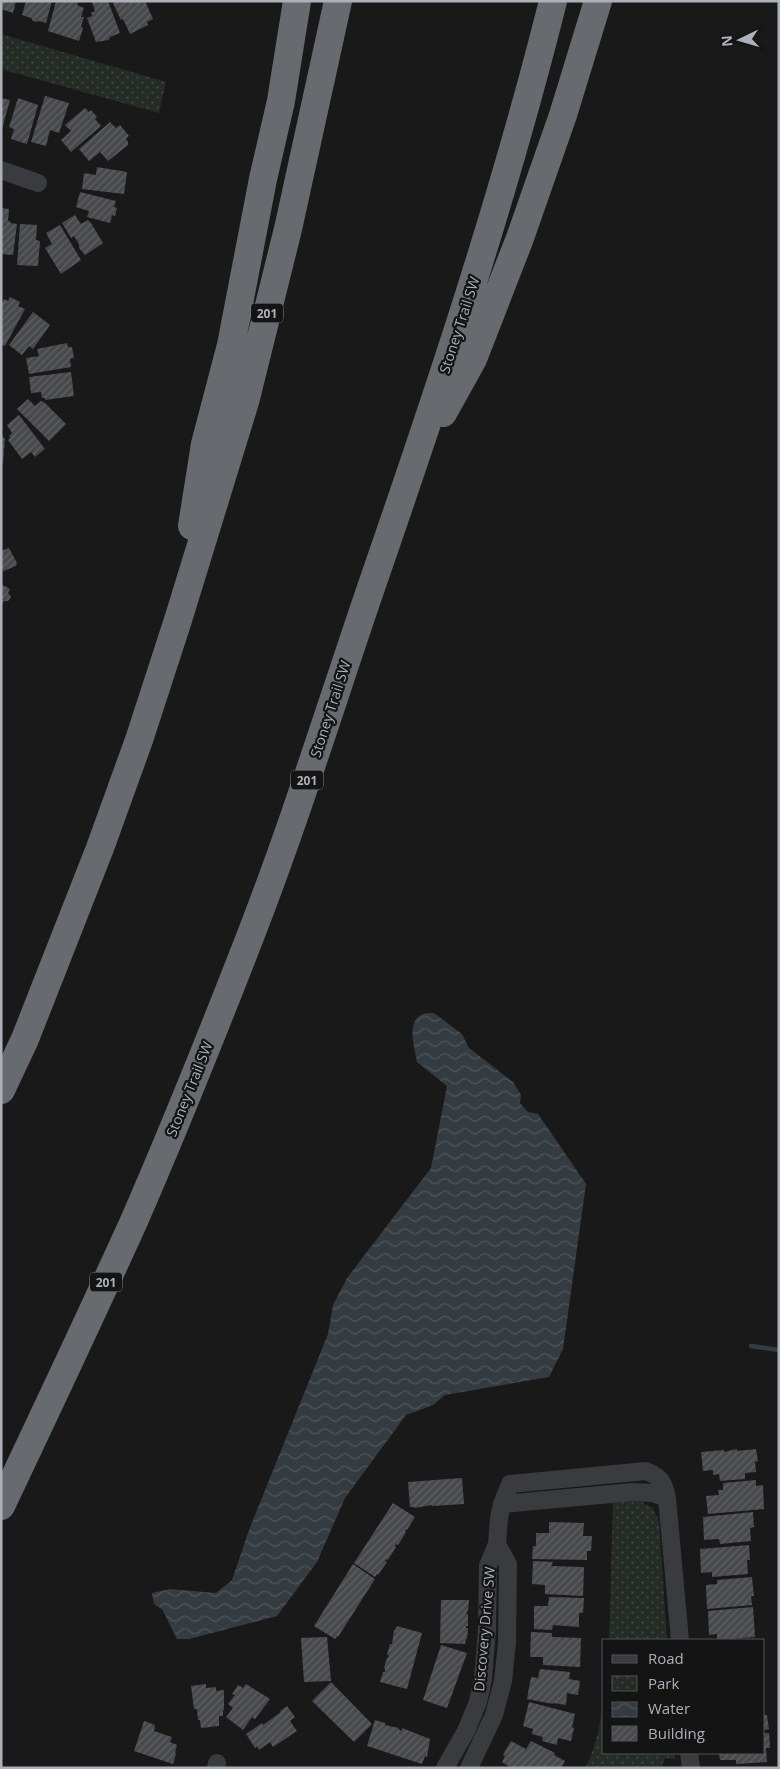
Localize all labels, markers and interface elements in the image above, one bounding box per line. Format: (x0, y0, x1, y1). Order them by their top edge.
north arrow (715, 15, 765, 65)
text: N (717, 35, 737, 48)
street label: Stoney Trail SW (434, 274, 484, 376)
road number: 201 (251, 304, 283, 322)
street label: Stoney Trail SW (305, 658, 355, 760)
road number: 201 (291, 770, 323, 790)
street label: Stoney Trail SW (161, 1039, 217, 1139)
road number: 201 (90, 1272, 122, 1291)
street label: Discovery Drive SW (469, 1566, 499, 1692)
legend (602, 1639, 765, 1754)
text: Road (648, 1648, 684, 1668)
text: Park (648, 1673, 679, 1693)
text: Water (648, 1698, 690, 1718)
text: Building (648, 1723, 705, 1743)

